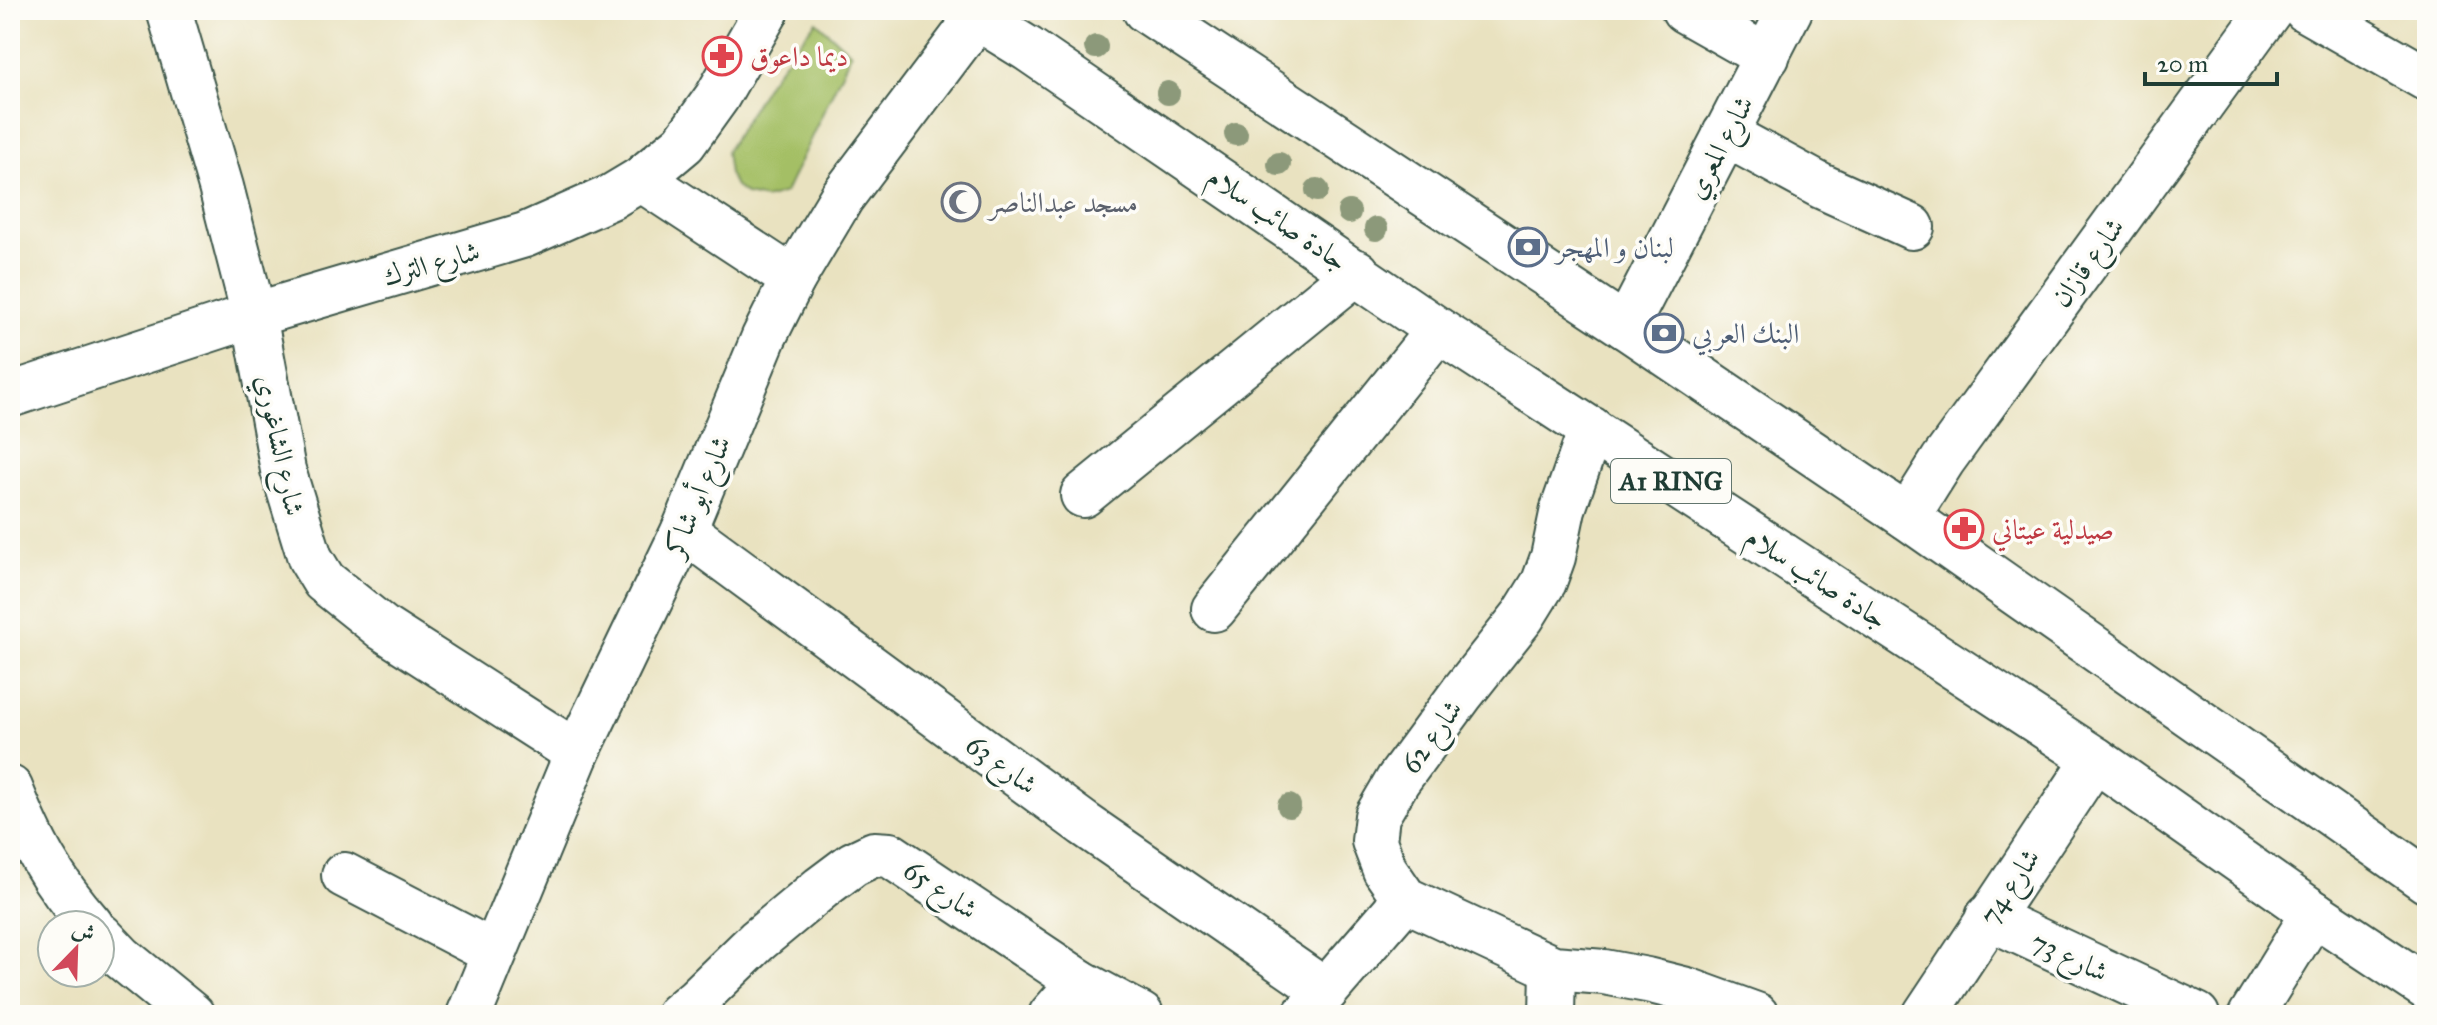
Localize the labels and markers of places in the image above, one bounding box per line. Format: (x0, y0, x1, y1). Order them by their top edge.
pharmacy icon: ديما داعوق (701, 35, 743, 77)
place label: ديما داعوق (750, 39, 848, 74)
mosque icon: مسجد عبدالناصر (940, 181, 982, 223)
place label: مسجد عبدالناصر (986, 185, 1138, 221)
bank icon: لبنان و المهجر (1507, 226, 1549, 268)
place label: لبنان و المهجر (1553, 230, 1674, 265)
bank icon: البنك العربي (1643, 312, 1685, 354)
place label: البنك العربي (1692, 316, 1799, 356)
pharmacy icon: صيدلية عيتاني (1943, 508, 1985, 550)
place label: صيدلية عيتاني (1992, 512, 2114, 552)

